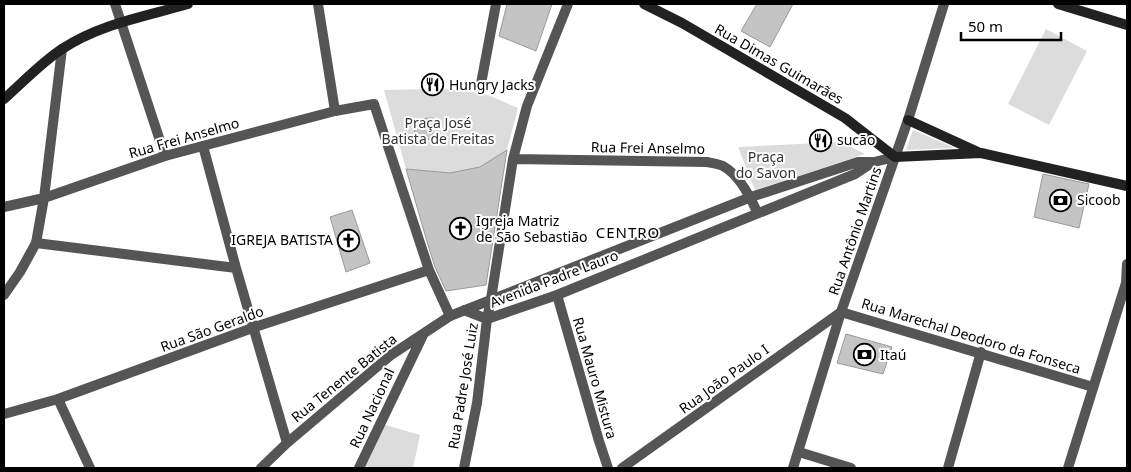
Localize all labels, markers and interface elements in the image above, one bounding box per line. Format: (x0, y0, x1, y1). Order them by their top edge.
scale bar (961, 10, 1061, 42)
text: 50 m (968, 16, 1003, 36)
street label: Rua Dimas Guimarães (712, 19, 847, 108)
restaurant icon: Hungry Jacks (421, 73, 445, 97)
place label: Hungry Jacks (449, 75, 535, 94)
street label: Rua Frei Anselmo (126, 113, 241, 162)
park label: Praça José Batista de Freitas (382, 113, 495, 148)
restaurant icon: sucão (809, 128, 833, 152)
place label: sucão (837, 130, 875, 149)
street label: Rua Frei Anselmo (591, 137, 705, 158)
park label: Praça do Savon (736, 147, 796, 182)
street label: Rua Antônio Martins (824, 164, 886, 298)
bank icon: Sicoob (1049, 188, 1073, 212)
place label: Sicoob (1077, 190, 1121, 209)
place label: Igreja Matriz de São Sebastião (476, 211, 588, 246)
church icon: Igreja Matriz de São Sebastião (448, 217, 472, 241)
district label: CENTRO (596, 222, 660, 242)
church icon: IGREJA BATISTA (337, 228, 361, 252)
place label: IGREJA BATISTA (231, 230, 333, 249)
street label: Avenida Padre Lauro (487, 245, 621, 312)
street label: Rua Marechal Deodoro da Fonseca (859, 293, 1083, 378)
street label: Rua São Geraldo (158, 301, 266, 356)
street label: Rua Mauro Mistura (569, 315, 622, 441)
street label: Rua Padre José Luiz (443, 321, 482, 450)
street label: Rua Tenente Batista (287, 329, 400, 426)
street label: Rua João Paulo I (675, 339, 773, 418)
bank icon: Itaú (852, 343, 876, 367)
place label: Itaú (880, 345, 906, 364)
street label: Rua Nacional (345, 365, 398, 451)

